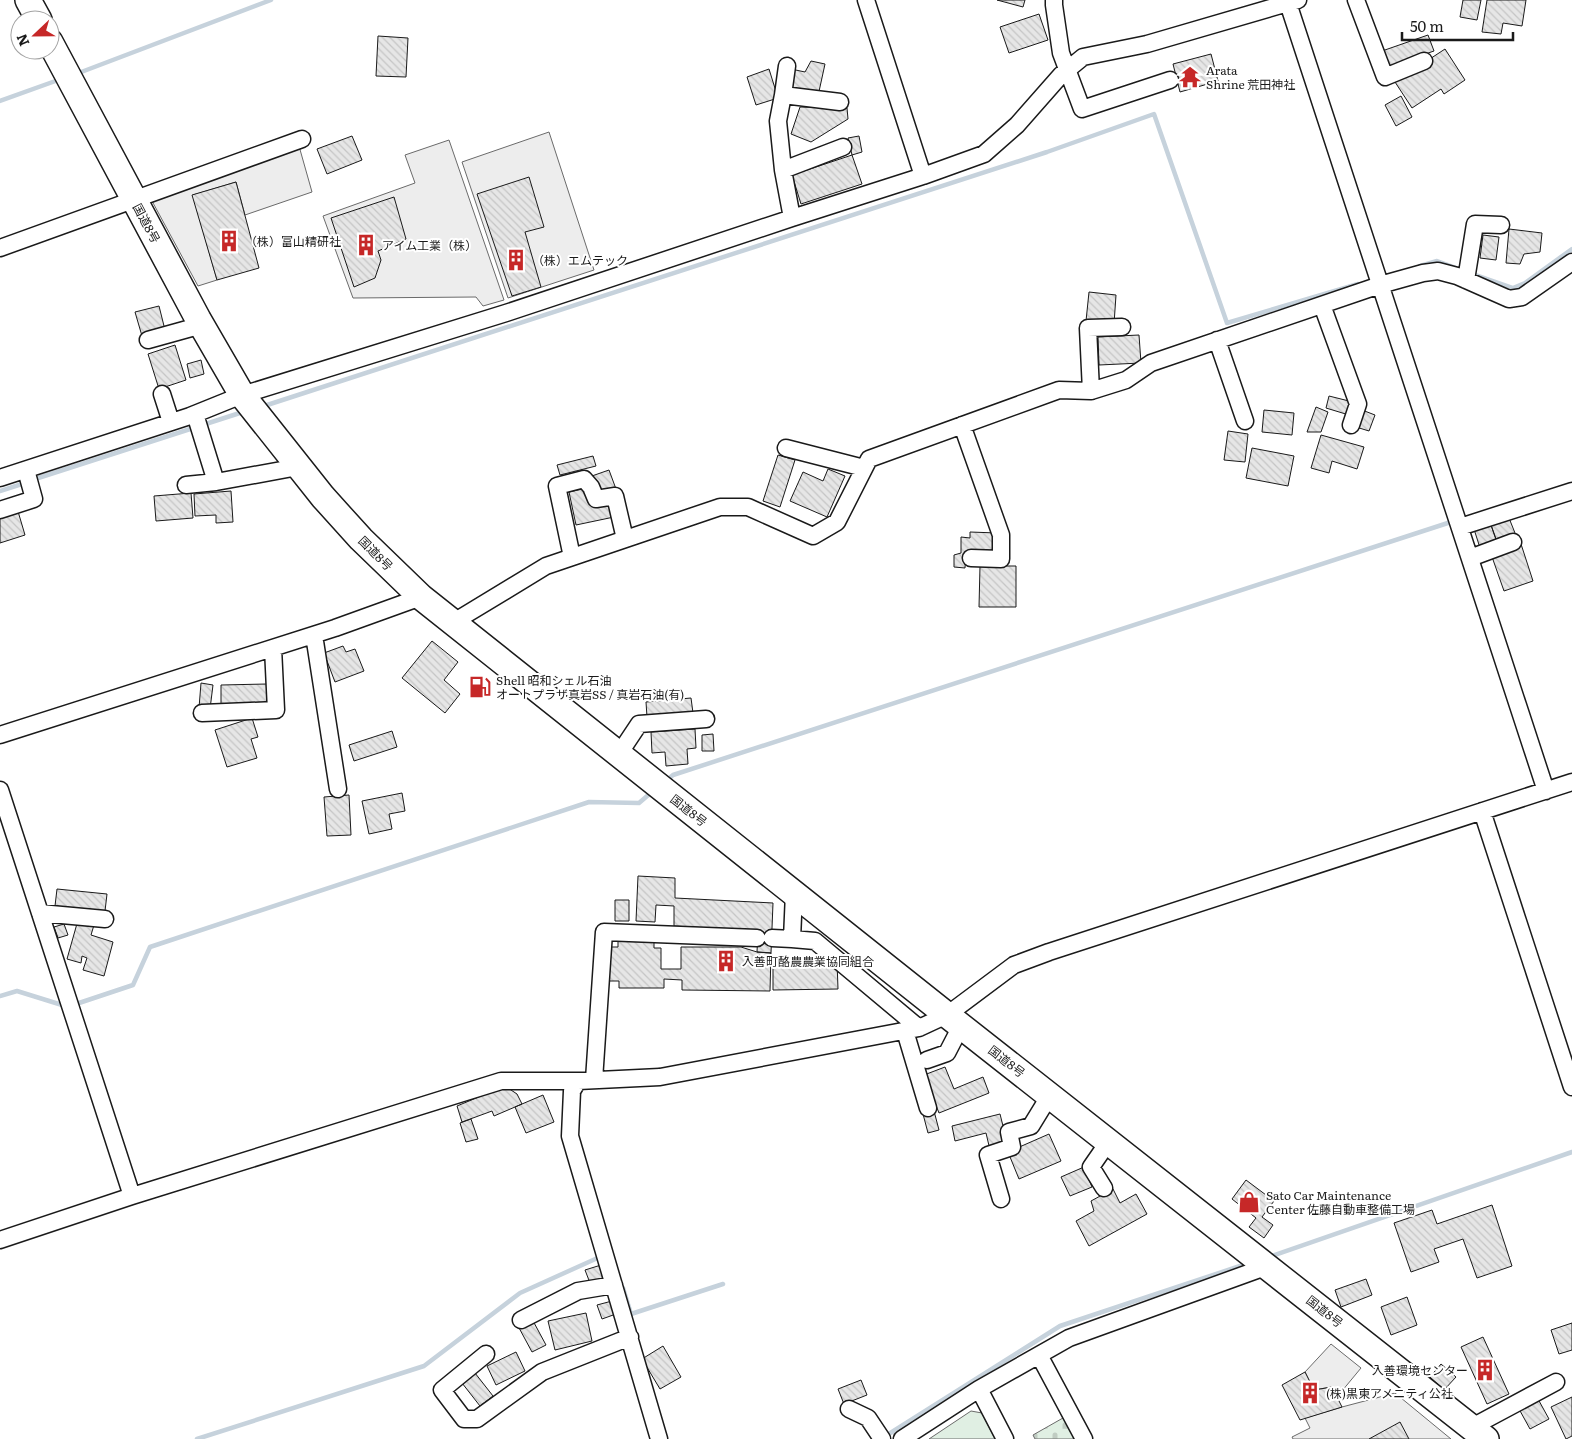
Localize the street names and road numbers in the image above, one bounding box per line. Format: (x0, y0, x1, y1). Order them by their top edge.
street label: 国道8号 (129, 200, 165, 246)
street label: 国道8号 (355, 532, 397, 574)
street label: 国道8号 (667, 790, 711, 830)
street label: 国道8号 (985, 1041, 1029, 1081)
street label: 国道8号 (1303, 1291, 1347, 1331)

